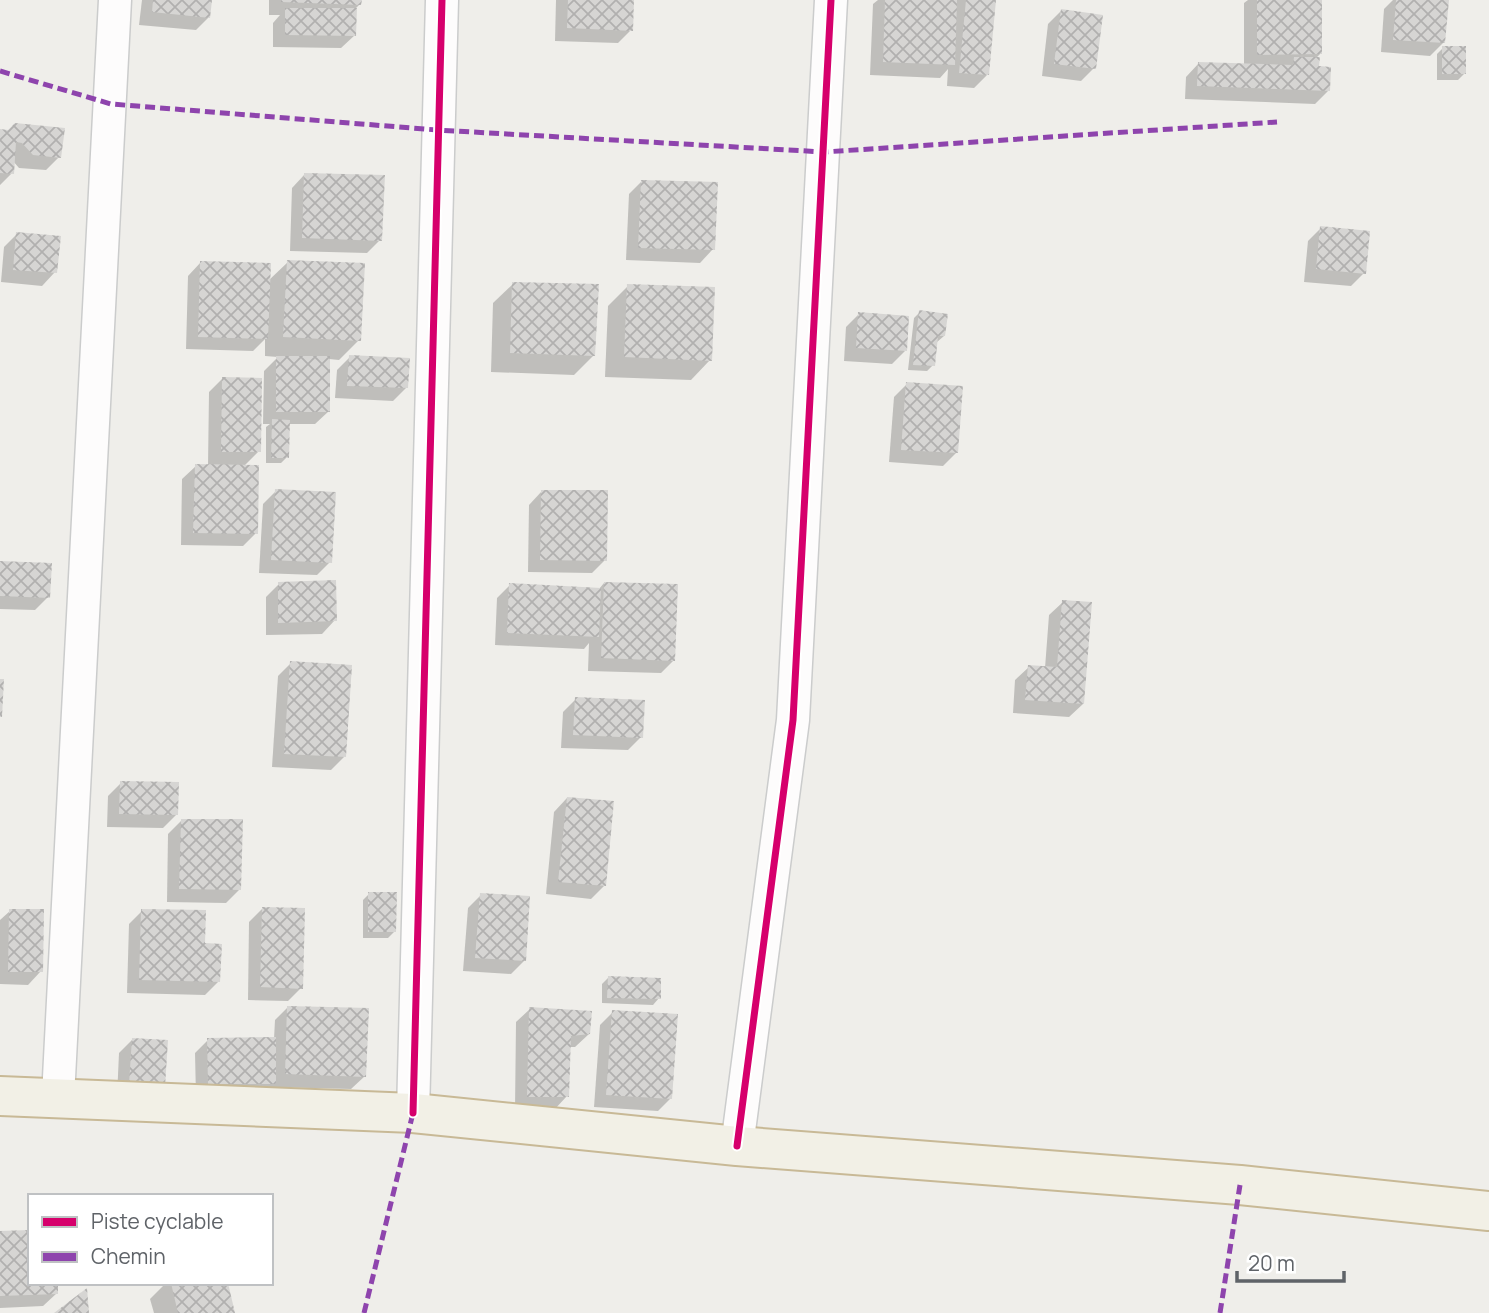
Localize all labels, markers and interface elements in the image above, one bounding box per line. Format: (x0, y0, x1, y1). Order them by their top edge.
legend (28, 1194, 273, 1285)
text: Piste cyclable (91, 1207, 223, 1235)
scale bar (1237, 1240, 1344, 1284)
text: Chemin (91, 1242, 166, 1270)
text: 20 m (1248, 1249, 1295, 1277)

